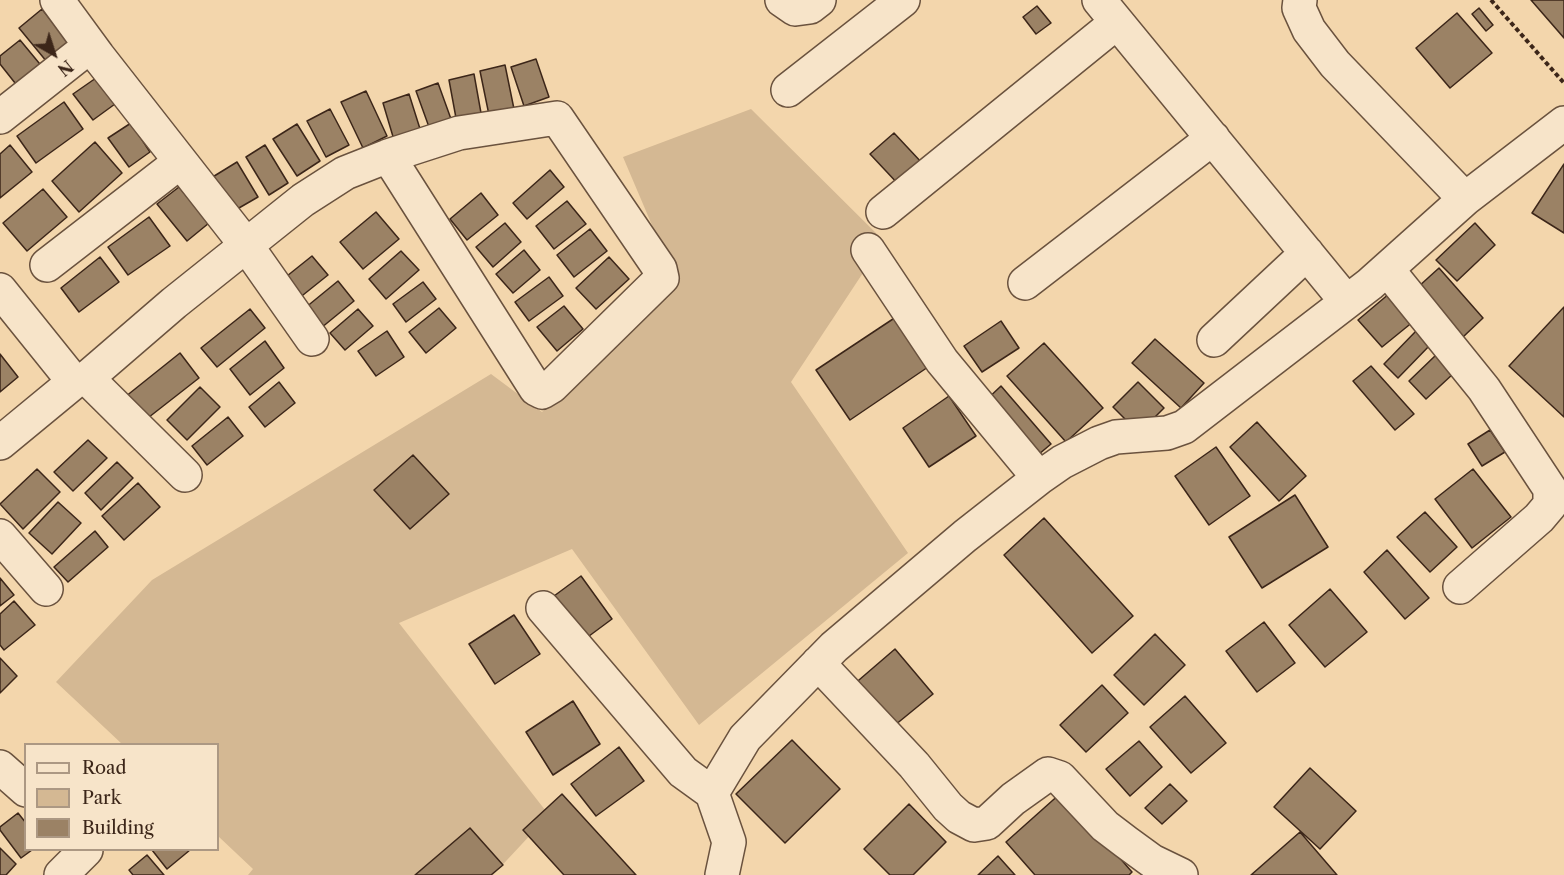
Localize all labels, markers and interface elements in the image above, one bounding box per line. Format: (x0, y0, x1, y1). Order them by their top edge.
north arrow (24, 24, 84, 84)
text: N (54, 56, 77, 80)
legend (24, 743, 219, 851)
text: Road (82, 757, 127, 779)
text: Park (82, 787, 121, 809)
text: Building (82, 817, 154, 839)

